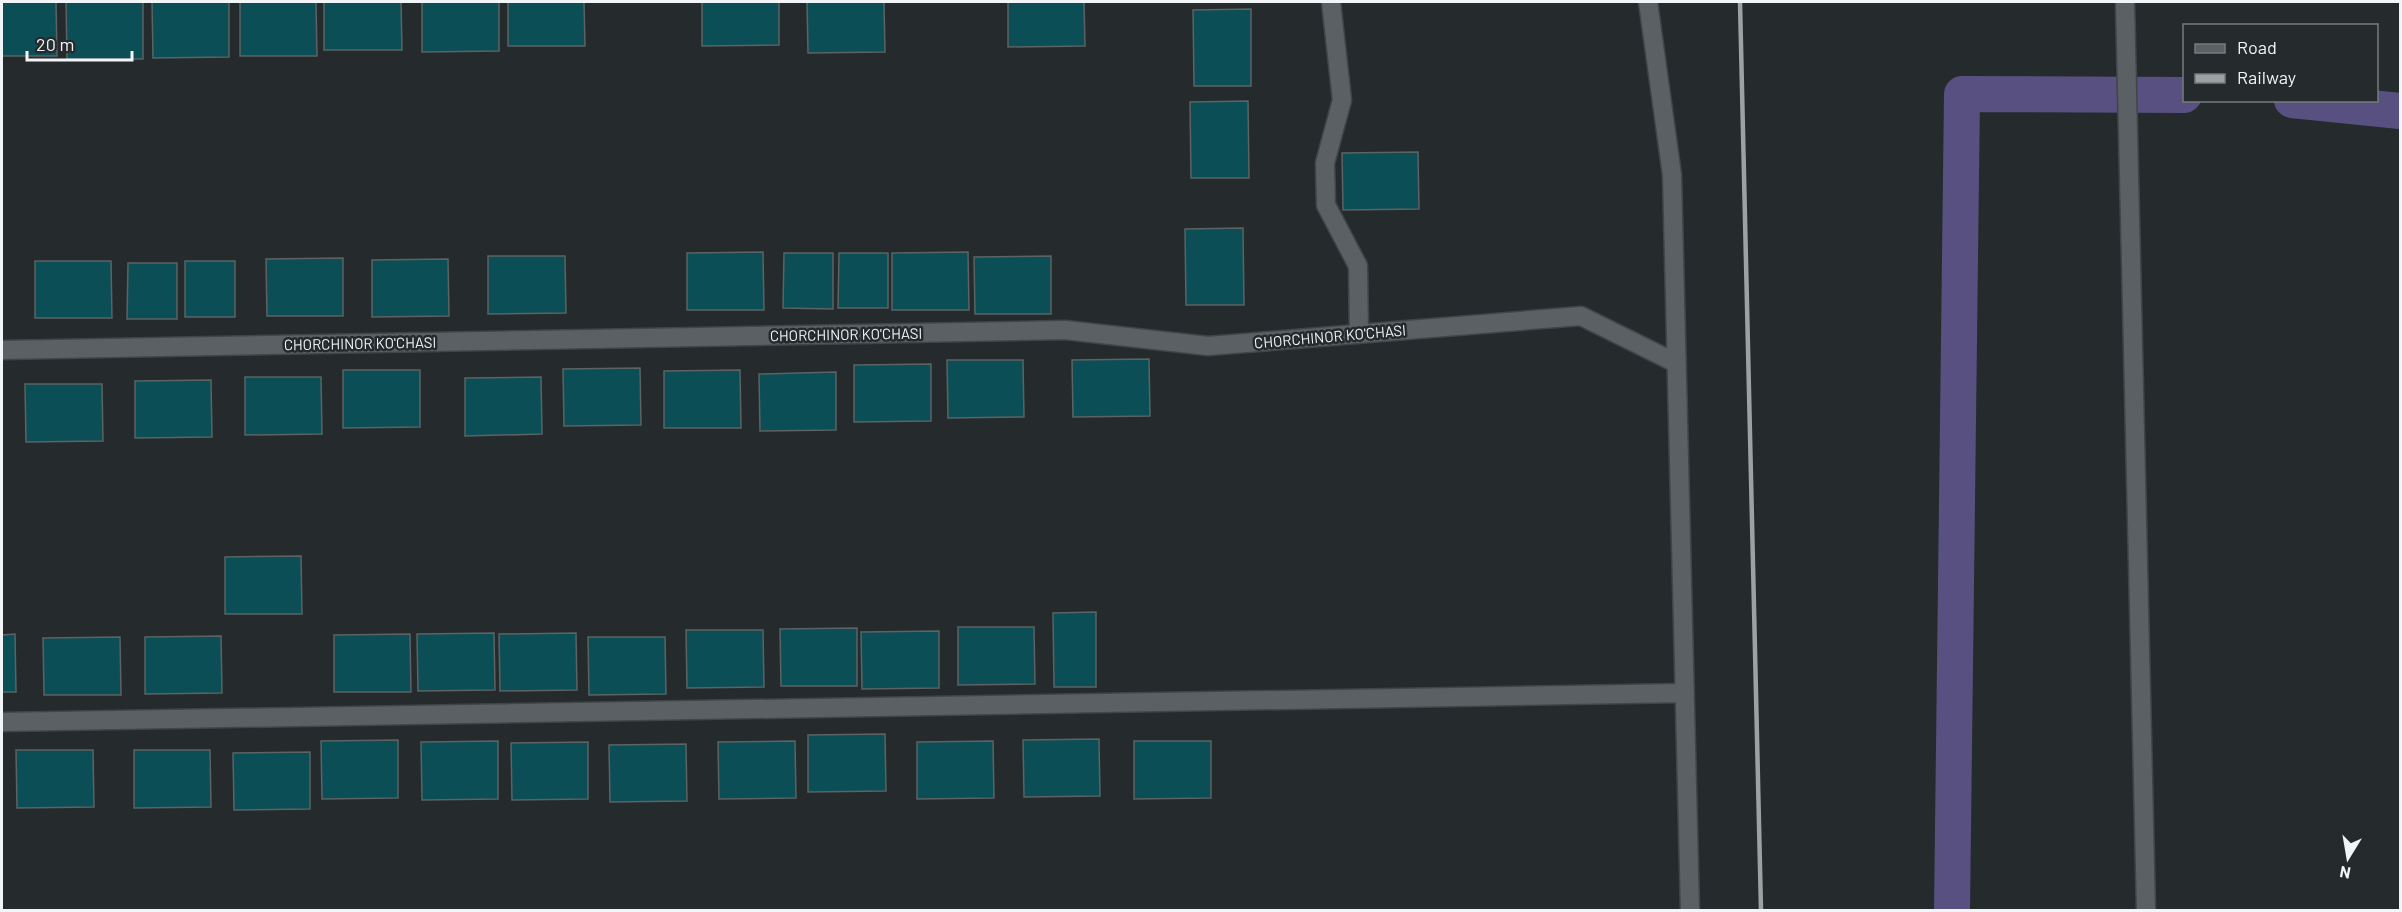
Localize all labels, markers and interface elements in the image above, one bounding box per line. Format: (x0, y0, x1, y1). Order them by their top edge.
scale bar (27, 24, 132, 62)
legend (2183, 24, 2378, 102)
text: 20 m (36, 33, 74, 55)
text: Road (2237, 36, 2277, 58)
text: Railway (2237, 66, 2296, 88)
street label: CHORCHINOR KO'CHASI (1253, 320, 1407, 352)
street label: CHORCHINOR KO'CHASI (770, 324, 922, 344)
street label: CHORCHINOR KO'CHASI (284, 333, 436, 353)
north arrow (2318, 828, 2378, 888)
text: N (2338, 863, 2352, 884)

